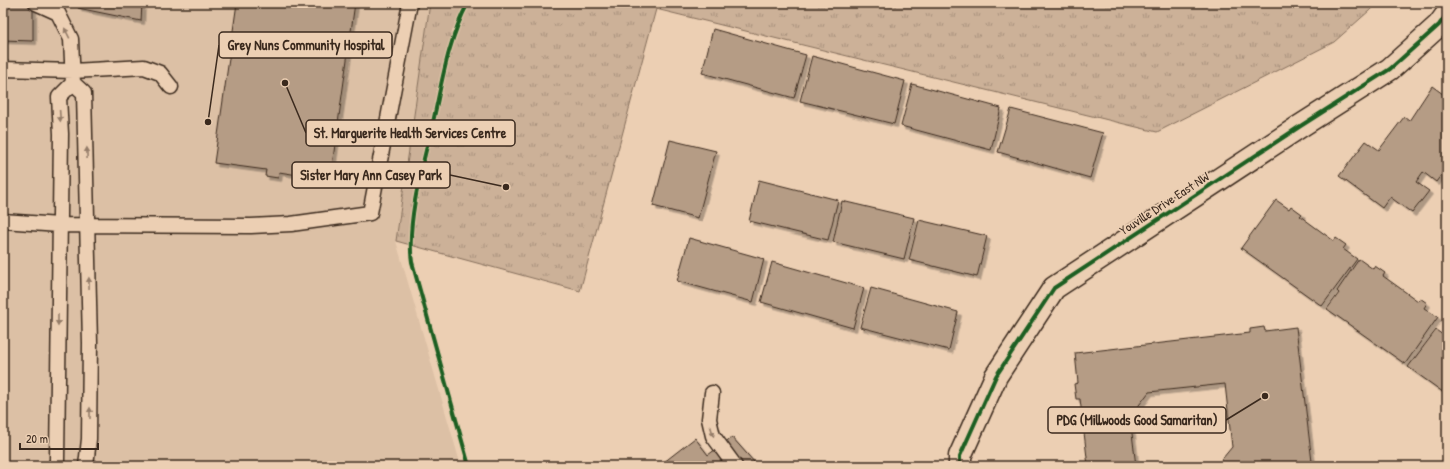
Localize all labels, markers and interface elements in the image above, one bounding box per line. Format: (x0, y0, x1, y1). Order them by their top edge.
one-way arrow (64, 27, 71, 39)
callout: Grey Nuns Community Hospital (219, 32, 392, 58)
text: Grey Nuns Community Hospital (228, 35, 385, 56)
one-way arrow (56, 110, 63, 122)
callout: St. Marguerite Health Services Centre (306, 120, 515, 146)
text: St. Marguerite Health Services Centre (314, 123, 507, 144)
one-way arrow (84, 146, 90, 159)
callout: Sister Mary Ann Casey Park (292, 162, 450, 188)
text: Sister Mary Ann Casey Park (300, 165, 442, 186)
street label: Youville Drive East NW (1116, 167, 1212, 239)
one-way arrow (86, 276, 92, 289)
one-way arrow (55, 314, 61, 327)
one-way arrow (86, 407, 93, 419)
callout: PDG (Millwoods Good Samaritan) (1048, 407, 1226, 433)
text: PDG (Millwoods Good Samaritan) (1056, 410, 1218, 429)
scale bar (20, 425, 98, 451)
one-way arrow (709, 426, 715, 438)
text: 20 m (26, 430, 48, 447)

